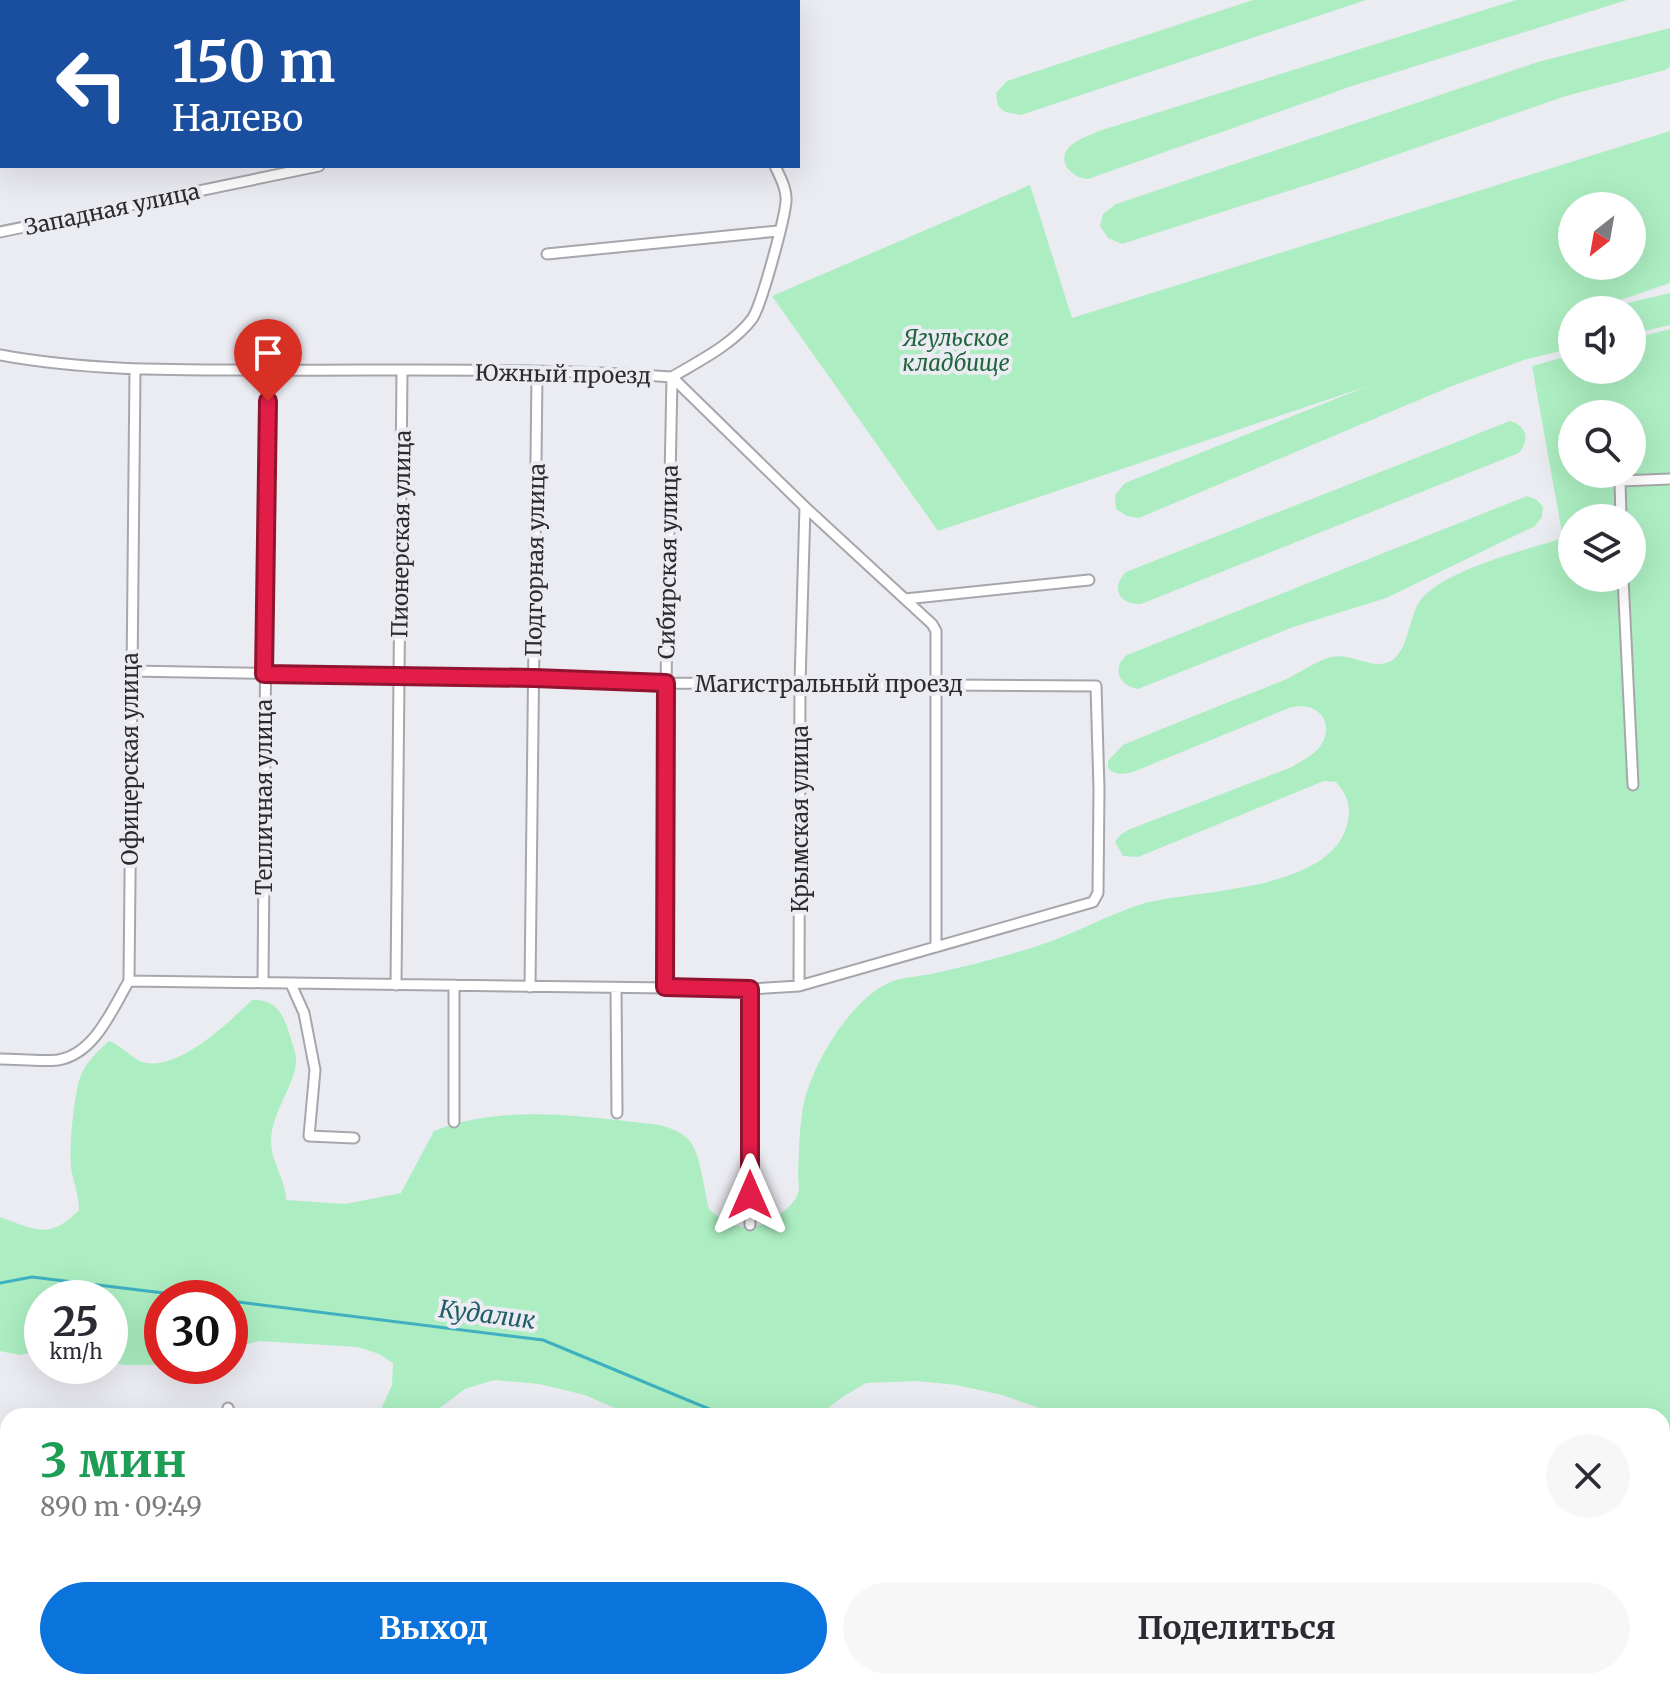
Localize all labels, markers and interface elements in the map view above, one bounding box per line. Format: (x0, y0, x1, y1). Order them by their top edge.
text: 150 m (172, 27, 335, 97)
icon: left (40, 32, 144, 136)
text: Налево (172, 96, 303, 141)
street label: Западная улица (22, 177, 202, 241)
north arrow (1558, 192, 1646, 280)
map controls (1558, 192, 1646, 592)
button: sound (1558, 296, 1646, 384)
pin (234, 319, 302, 401)
park label: Ягульское кладбище (902, 324, 1010, 377)
icon: arrive (246, 331, 290, 375)
street label: Южный проезд (475, 358, 651, 390)
button: search (1558, 400, 1646, 488)
street label: Пионерская улица (385, 430, 417, 638)
street label: Подгорная улица (519, 463, 551, 657)
street label: Сибирская улица (652, 464, 684, 659)
button: layers (1558, 504, 1646, 592)
street label: Офицерская улица (116, 652, 144, 866)
street label: Магистральный проезд (695, 670, 963, 698)
street label: Тепличная улица (250, 699, 278, 895)
street label: Крымская улица (786, 725, 814, 913)
position arrow (708, 1153, 792, 1237)
speed limit sign: 30 (144, 1280, 248, 1384)
water label: Кудалик (437, 1293, 537, 1336)
text: 25 (53, 1297, 99, 1347)
text: km/h (50, 1339, 102, 1364)
text: 3 мин (40, 1430, 187, 1490)
button: close (1546, 1434, 1630, 1518)
text: 890 m · 09:49 (40, 1490, 202, 1523)
button: Выход (40, 1582, 827, 1674)
button: Поделиться (843, 1582, 1630, 1674)

